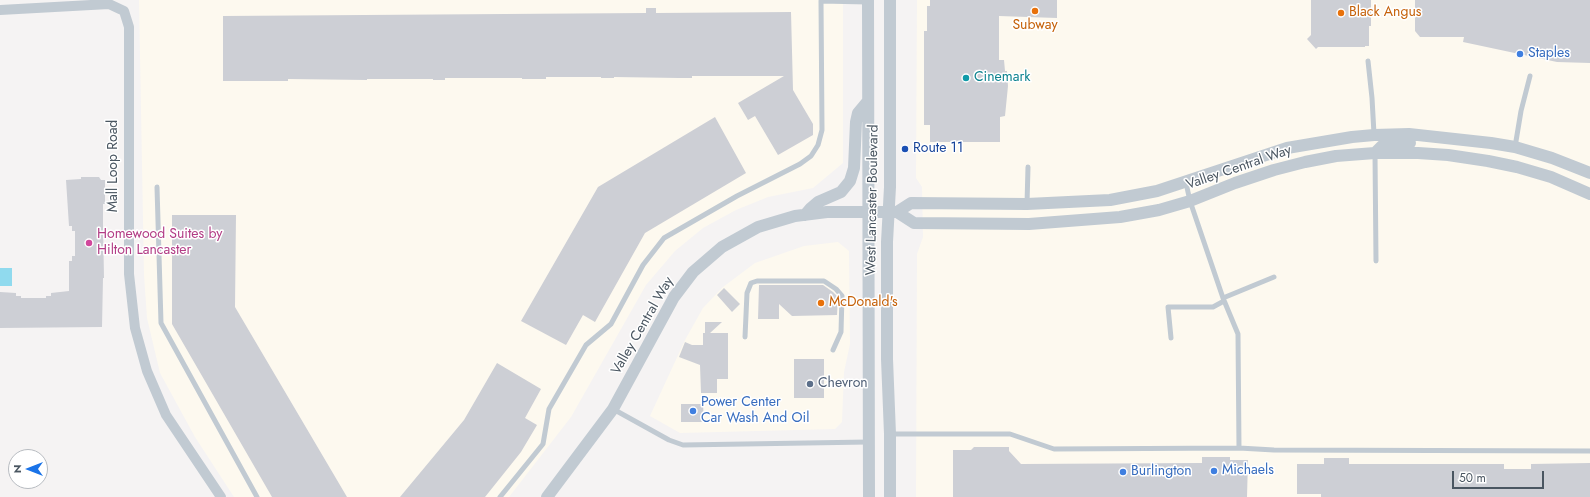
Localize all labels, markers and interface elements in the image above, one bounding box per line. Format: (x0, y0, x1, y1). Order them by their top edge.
place label: Black Angus (1349, 5, 1421, 21)
marker: Subway (1030, 6, 1040, 16)
marker: Black Angus (1336, 8, 1346, 18)
place label: Subway (1012, 18, 1058, 34)
place label: Staples (1528, 46, 1570, 62)
marker: Staples (1515, 49, 1525, 59)
place label: Cinemark (974, 70, 1030, 86)
marker: Cinemark (961, 73, 971, 83)
street label: Mall Loop Road (106, 120, 122, 212)
street label: West Lancaster Boulevard (863, 124, 883, 276)
place label: Route 11 (913, 141, 963, 157)
street label: Valley Central Way (1184, 142, 1294, 194)
marker: Route 11 (900, 144, 910, 154)
place label: Homewood Suites by Hilton Lancaster (97, 227, 222, 260)
marker: Homewood Suites by Hilton Lancaster (84, 238, 94, 248)
street label: Valley Central Way (608, 274, 678, 378)
place label: McDonald's (829, 295, 898, 311)
marker: McDonald's (816, 298, 826, 308)
place label: Chevron (818, 376, 868, 392)
marker: Chevron (805, 379, 815, 389)
place label: Power Center Car Wash And Oil (701, 395, 809, 428)
marker: Power Center Car Wash And Oil (688, 406, 698, 416)
north arrow (8, 449, 48, 489)
place label: Michaels (1222, 463, 1274, 479)
scale bar (1454, 463, 1546, 489)
place label: Burlington (1131, 464, 1192, 480)
text: N (9, 465, 25, 473)
marker: Michaels (1209, 466, 1219, 476)
marker: Burlington (1118, 467, 1128, 477)
text: 50 m (1459, 469, 1486, 487)

